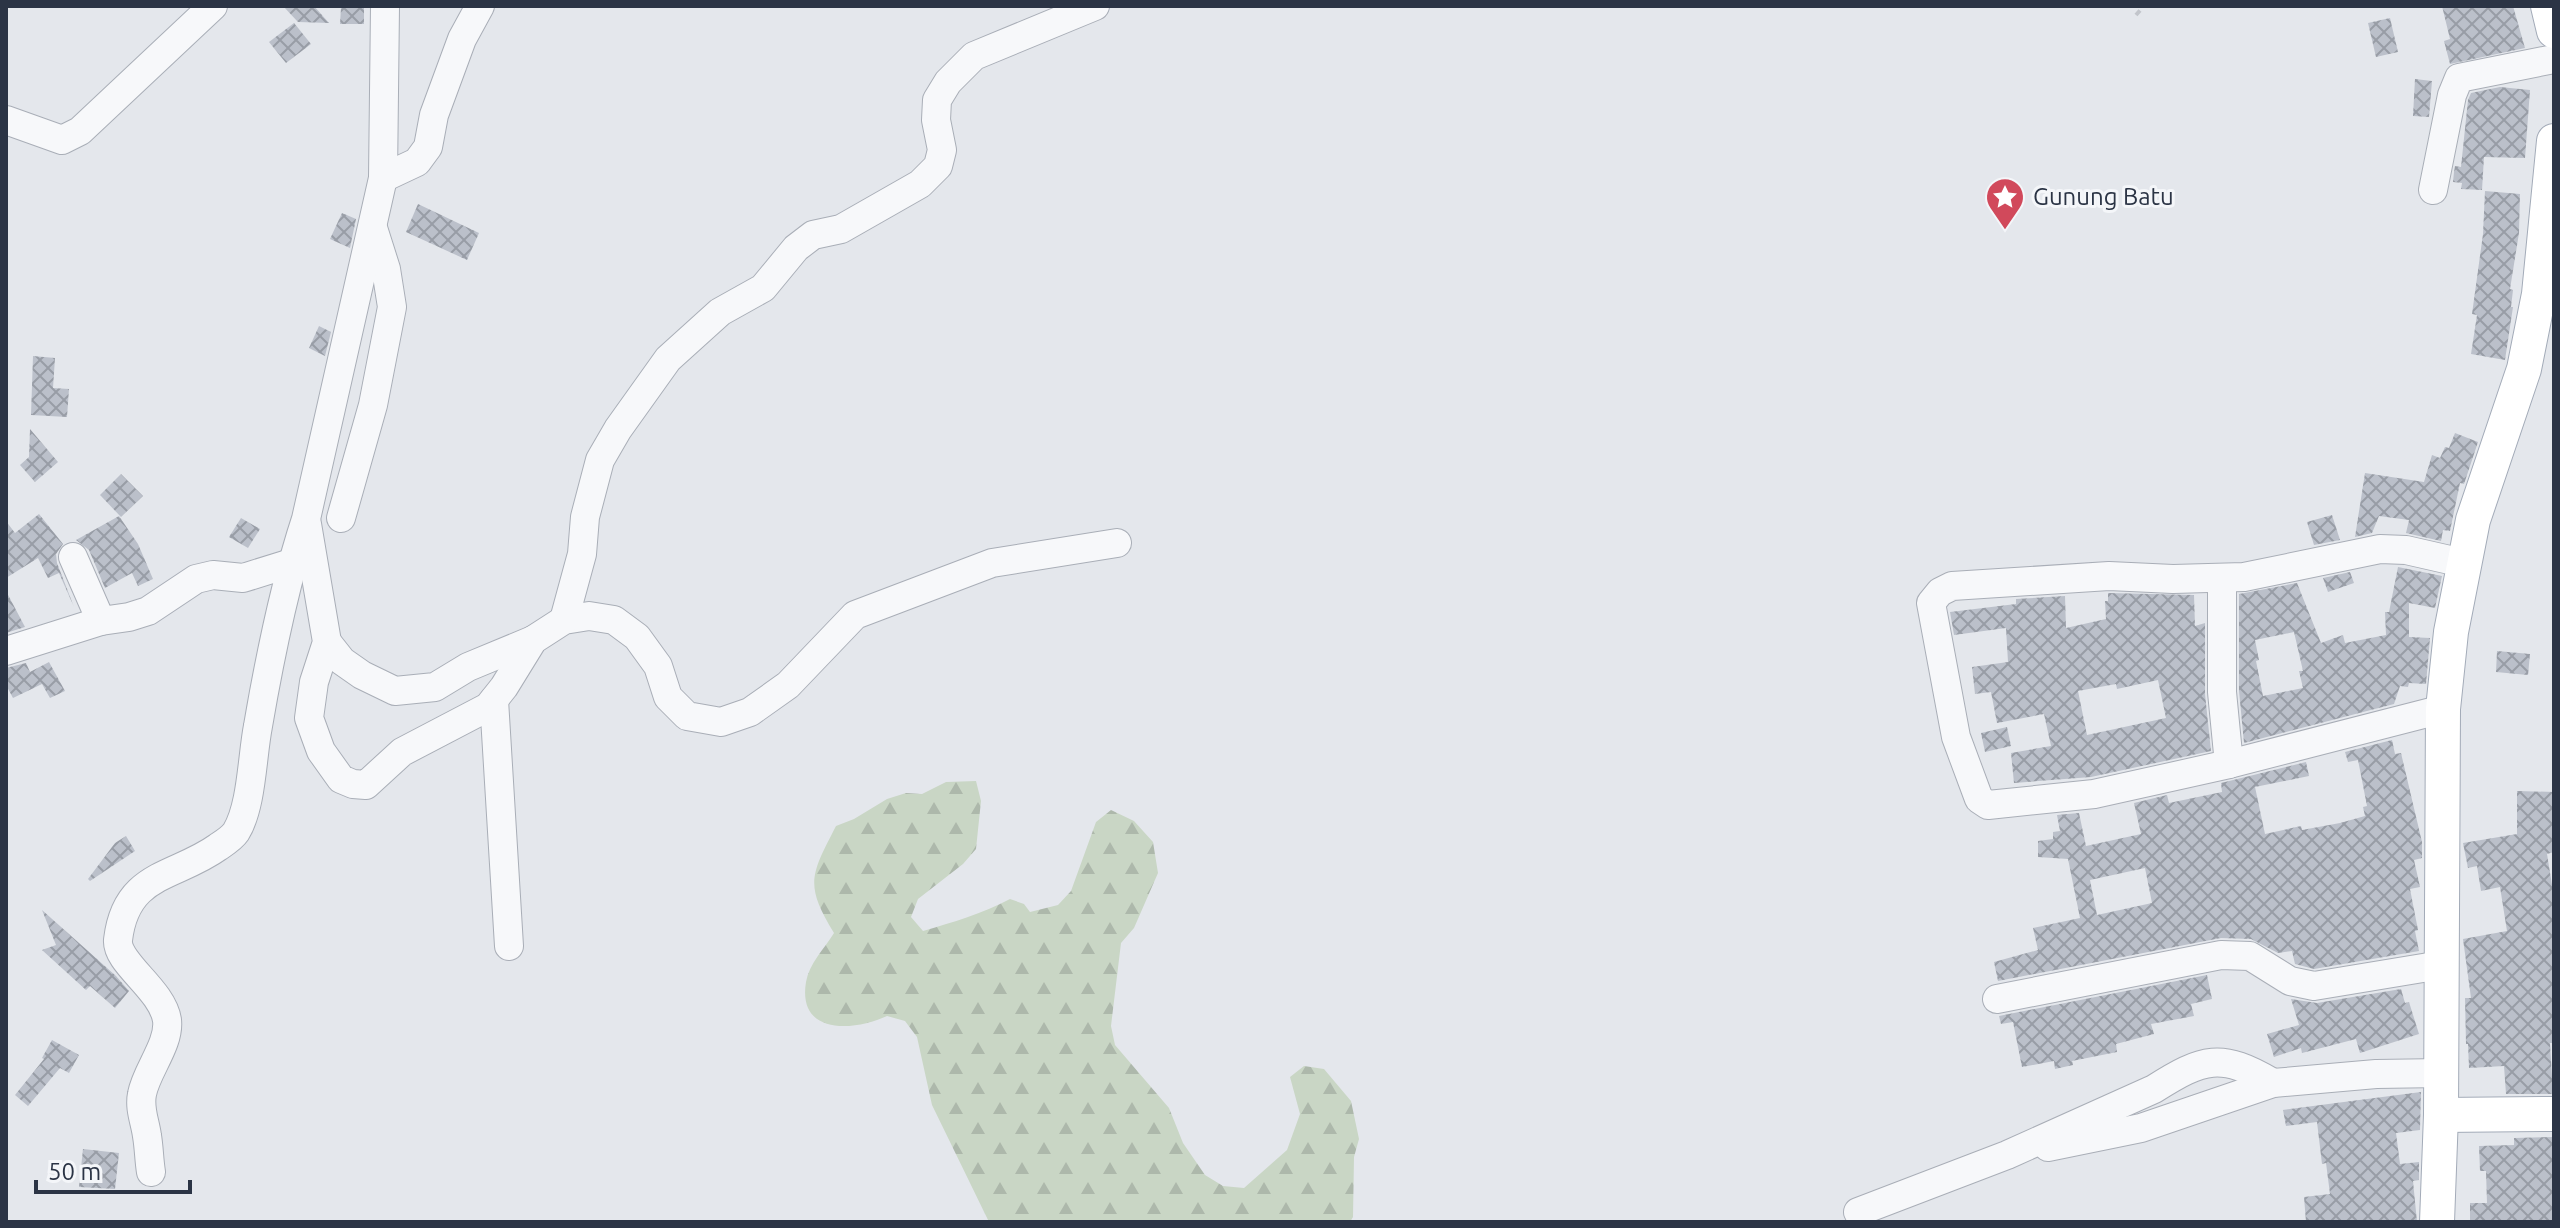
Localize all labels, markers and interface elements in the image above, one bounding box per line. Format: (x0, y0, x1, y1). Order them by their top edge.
place icon: Gunung Batu (1984, 176, 2026, 231)
place label: Gunung Batu (2033, 183, 2174, 210)
scale bar (36, 1144, 190, 1194)
text: 50 m (48, 1158, 101, 1185)

